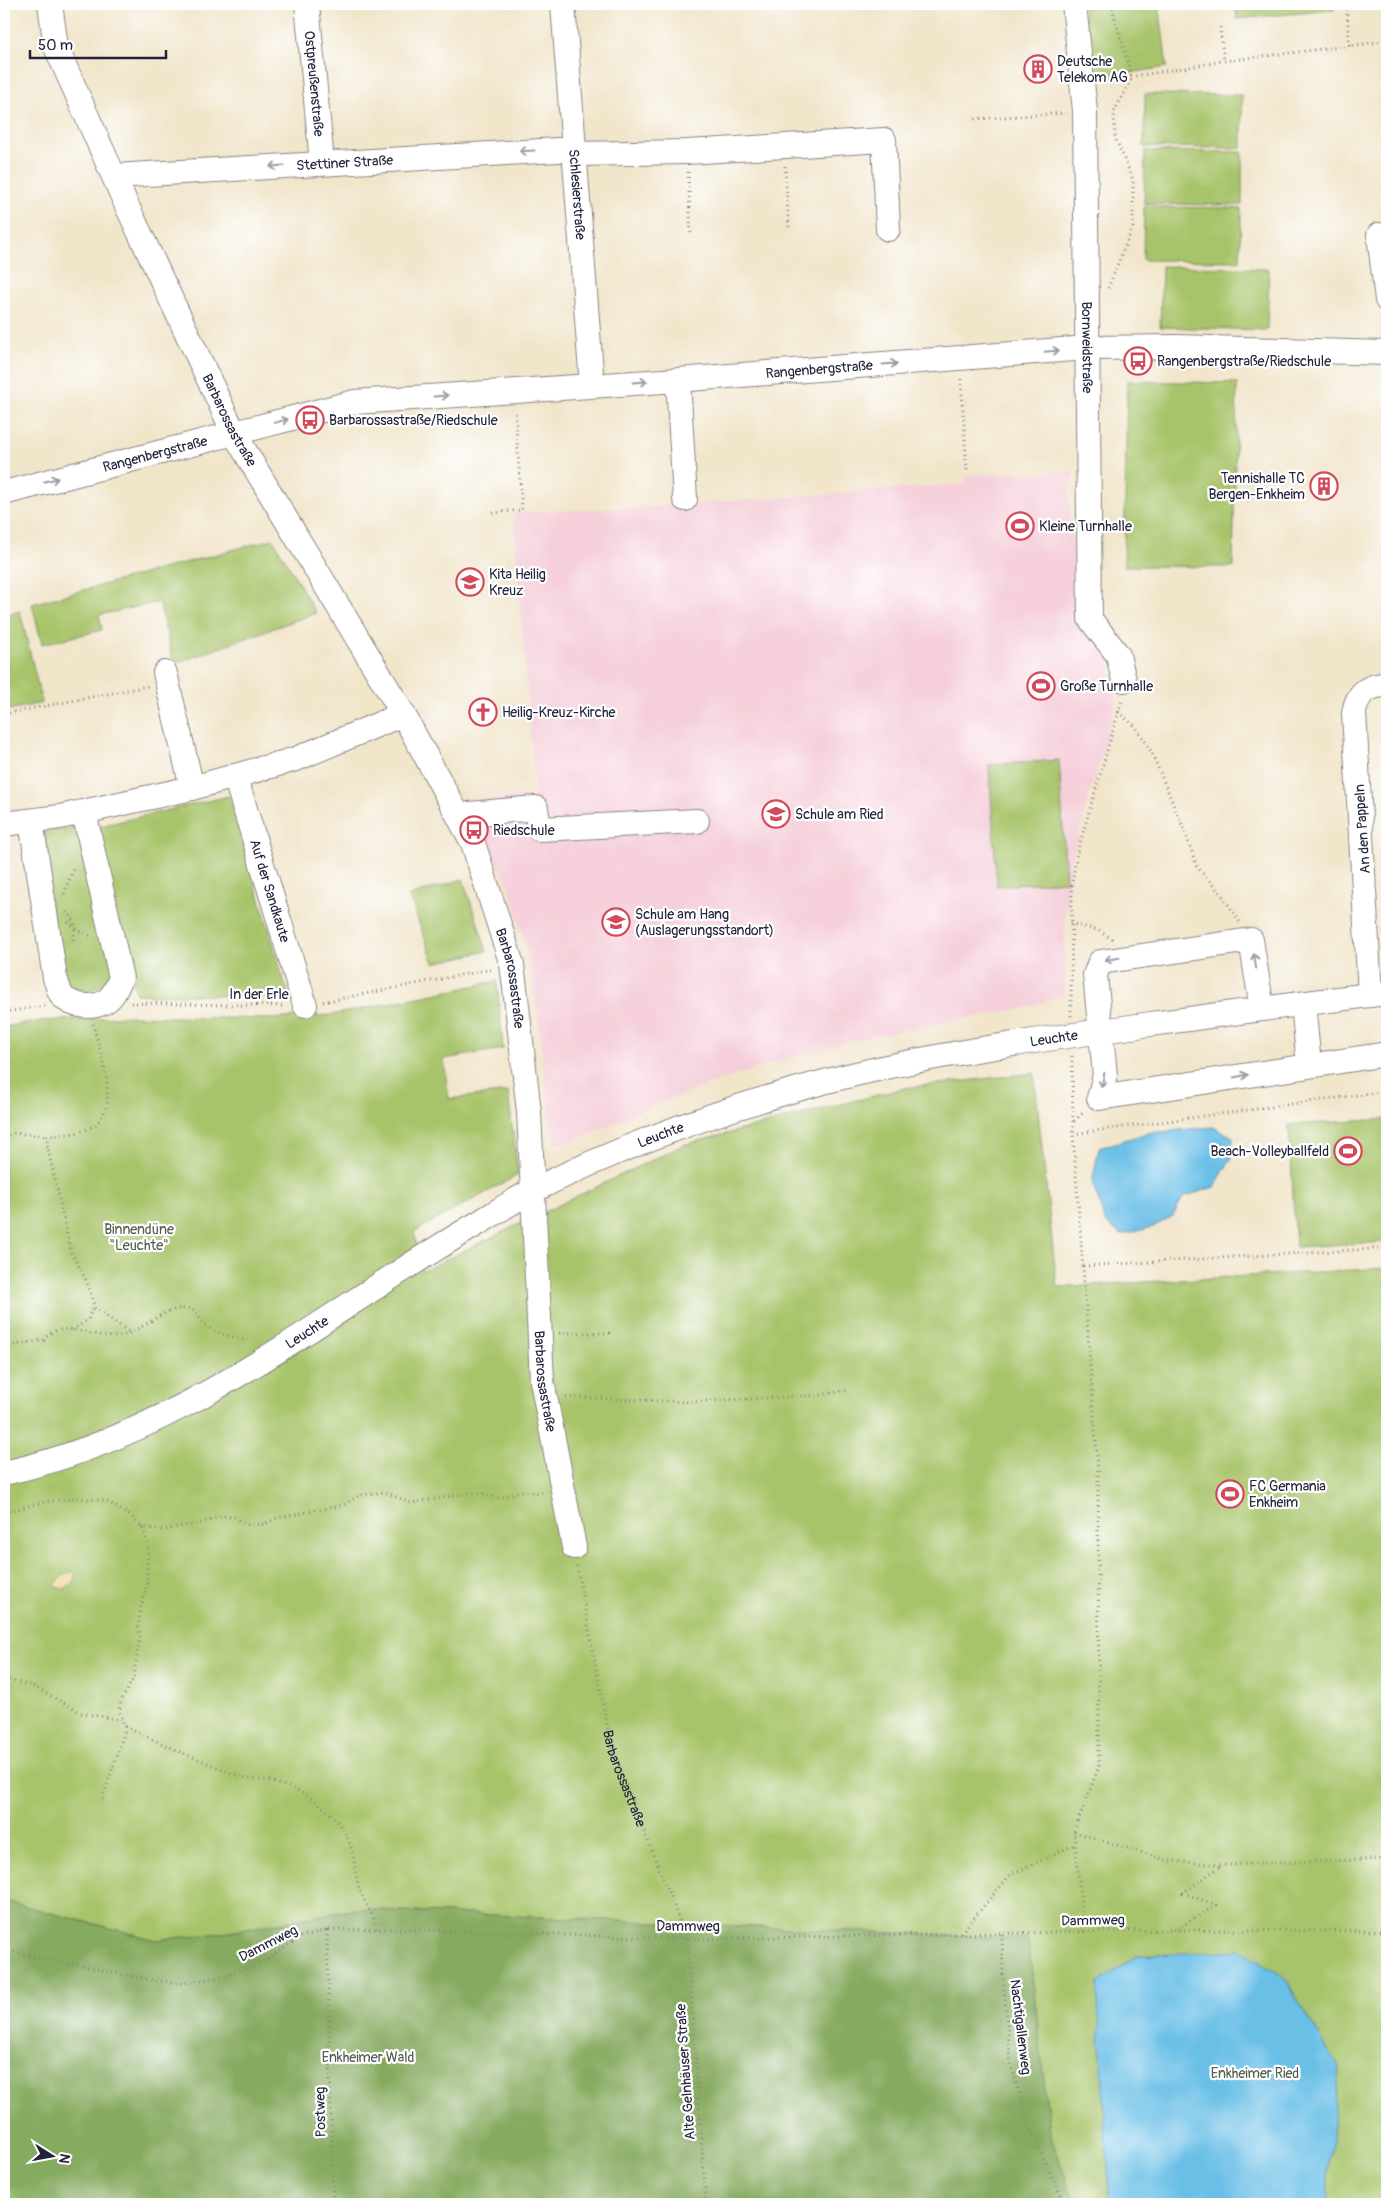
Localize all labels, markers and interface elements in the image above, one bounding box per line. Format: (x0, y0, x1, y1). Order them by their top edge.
scale bar (30, 28, 166, 60)
street label: Ostpreußenstraße (301, 30, 327, 137)
text: 50 m (38, 36, 73, 55)
place label: Deutsche Telekom AG (1057, 53, 1128, 86)
building icon: Deutsche Telekom AG (1023, 54, 1053, 84)
one-way arrow (519, 147, 535, 156)
street label: Schlesierstraße (565, 149, 589, 240)
street label: Stettiner Straße (296, 152, 394, 174)
one-way arrow (269, 161, 285, 170)
street label: Bornweidstraße (1078, 301, 1096, 394)
one-way arrow (1043, 346, 1059, 356)
bus stop icon: Rangenbergstraße/Riedschule (1123, 346, 1153, 376)
place label: Rangenbergstraße/Riedschule (1157, 353, 1331, 370)
street label: Rangenbergstraße (765, 357, 874, 382)
one-way arrow (881, 359, 897, 369)
street label: Barbarossastraße (198, 371, 260, 470)
one-way arrow (632, 378, 648, 387)
one-way arrow (433, 392, 449, 401)
bus stop icon: Barbarossastraße/Riedschule (295, 405, 325, 435)
place label: Barbarossastraße/Riedschule (329, 412, 498, 429)
one-way arrow (273, 416, 289, 425)
street label: Rangenbergstraße (101, 432, 209, 476)
place label: Tennishalle TC Bergen-Enkheim (1209, 470, 1305, 503)
building icon: Tennishalle TC Bergen-Enkheim (1309, 471, 1339, 501)
one-way arrow (42, 475, 58, 485)
sports icon: Kleine Turnhalle (1005, 511, 1035, 541)
place label: Kleine Turnhalle (1039, 518, 1132, 535)
place label: Kita Heilig Kreuz (489, 566, 546, 599)
school or university icon: Kita Heilig Kreuz (455, 567, 485, 597)
sports icon: Große Turnhalle (1026, 671, 1056, 701)
place label: Große Turnhalle (1060, 678, 1153, 695)
church icon: Heilig-Kreuz-Kirche (468, 697, 498, 727)
place label: Heilig-Kreuz-Kirche (502, 704, 615, 721)
street label: An den Pappeln (1351, 784, 1374, 874)
school or university icon: Schule am Ried (761, 799, 791, 829)
place label: Schule am Ried (795, 806, 884, 823)
bus stop icon: Riedschule (459, 815, 489, 845)
place label: Riedschule (493, 822, 555, 839)
street label: Auf der Sandkaute (246, 837, 293, 945)
place label: Schule am Hang (Auslagerungsstandort) (635, 906, 774, 939)
school or university icon: Schule am Hang (Auslagerungsstandort) (601, 907, 631, 937)
street label: Barbarossastraße (492, 926, 528, 1029)
one-way arrow (1249, 953, 1259, 969)
one-way arrow (1104, 955, 1120, 965)
street label: In der Erle (229, 986, 289, 1003)
street label: Leuchte (1029, 1027, 1079, 1050)
one-way arrow (1098, 1071, 1108, 1087)
one-way arrow (1232, 1071, 1248, 1081)
street label: Leuchte (635, 1119, 686, 1152)
sports icon: Beach-Volleyballfeld (1333, 1136, 1363, 1166)
place label: Beach-Volleyballfeld (1211, 1143, 1329, 1160)
park label: Binnendüne "Leuchte" (104, 1221, 174, 1254)
street label: Leuchte (282, 1312, 332, 1353)
street label: Barbarossastraße (531, 1330, 560, 1433)
place label: FC Germania Enkheim (1249, 1478, 1326, 1511)
sports icon: FC Germania Enkheim (1215, 1479, 1245, 1509)
street label: Barbarossastraße (599, 1729, 649, 1829)
street label: Dammweg (1061, 1911, 1125, 1930)
street label: Dammweg (656, 1918, 720, 1935)
street label: Dammweg (236, 1921, 300, 1965)
street label: Nachtigallenweg (1006, 1978, 1035, 2076)
street label: Alte Gelnhäuser Straße (672, 2003, 699, 2141)
park label: Enkheimer Wald (322, 2049, 414, 2066)
park label: Enkheimer Ried (1211, 2065, 1299, 2082)
street label: Postweg (312, 2087, 329, 2137)
north arrow (28, 2130, 78, 2180)
text: N (55, 2152, 74, 2165)

